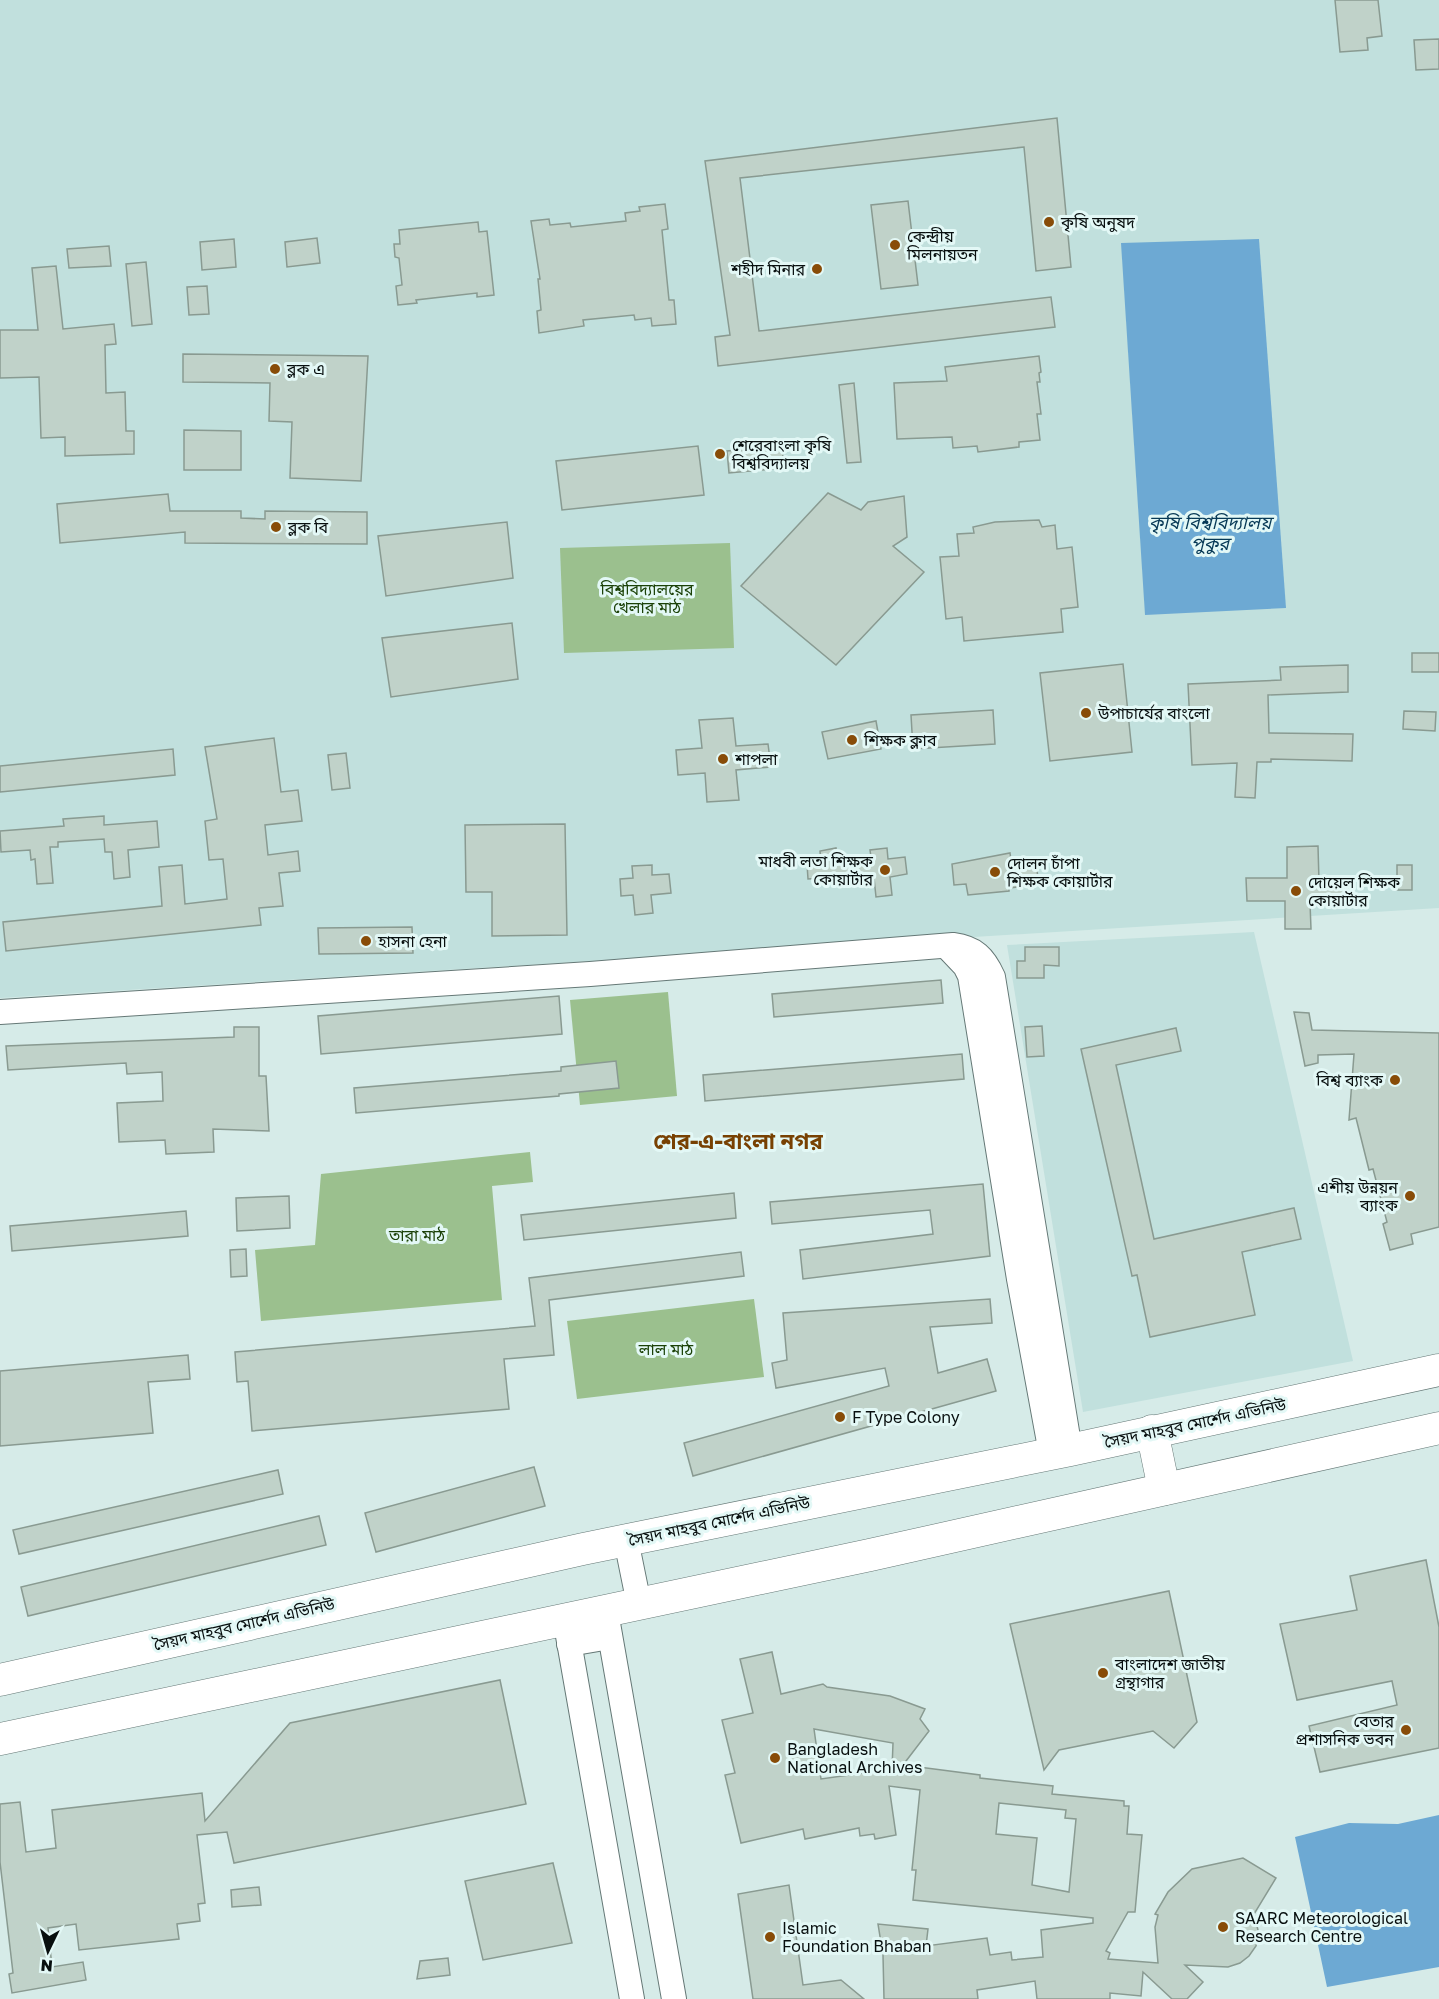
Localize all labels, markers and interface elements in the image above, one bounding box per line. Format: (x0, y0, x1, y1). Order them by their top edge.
place label: কৃষি অনুষদ (1060, 212, 1136, 233)
marker: কৃষি অনুষদ (1042, 215, 1056, 229)
place label: কেন্দ্রীয় মিলনায়তন (906, 226, 978, 264)
marker: কেন্দ্রীয় মিলনায়তন (888, 238, 902, 252)
place label: শহীদ মিনার (730, 259, 805, 279)
marker: শহীদ মিনার (810, 262, 824, 276)
place label: ব্লক এ (286, 359, 325, 379)
marker: ব্লক এ (268, 362, 282, 376)
place label: শেরেবাংলা কৃষি বিশ্ববিদ্যালয় (731, 435, 832, 473)
marker: শেরেবাংলা কৃষি বিশ্ববিদ্যালয় (713, 447, 727, 461)
water label: কৃষি বিশ্ববিদ্যালয় পুকুর (1149, 511, 1275, 555)
place label: ব্লক বি (287, 517, 329, 537)
marker: ব্লক বি (269, 520, 283, 534)
park label: বিশ্ববিদ্যালয়ের খেলার মাঠ (600, 579, 694, 617)
place label: উপাচার্যের বাংলো (1097, 703, 1211, 723)
marker: উপাচার্যের বাংলো (1079, 706, 1093, 720)
place label: শিক্ষক ক্লাব (863, 730, 937, 750)
marker: শিক্ষক ক্লাব (845, 733, 859, 747)
place label: শাপলা (734, 749, 778, 769)
marker: শাপলা (716, 752, 730, 766)
place label: মাধবী লতা শিক্ষক কোয়ার্টার (758, 851, 874, 889)
place label: দোলন চাঁপা শিক্ষক কোয়ার্টার (1006, 853, 1113, 891)
marker: মাধবী লতা শিক্ষক কোয়ার্টার (878, 863, 892, 877)
marker: দোলন চাঁপা শিক্ষক কোয়ার্টার (988, 865, 1002, 879)
place label: দোয়েল শিক্ষক কোয়ার্টার (1308, 872, 1401, 910)
marker: দোয়েল শিক্ষক কোয়ার্টার (1289, 884, 1303, 898)
place label: হাসনা হেনা (377, 931, 448, 951)
marker: হাসনা হেনা (359, 934, 373, 948)
place label: বিশ্ব ব্যাংক (1315, 1070, 1384, 1090)
marker: বিশ্ব ব্যাংক (1388, 1073, 1402, 1087)
district label: শের-এ-বাংলা নগর (653, 1127, 823, 1154)
place label: এশীয় উন্নয়ন ব্যাংক (1317, 1177, 1399, 1215)
marker: এশীয় উন্নয়ন ব্যাংক (1403, 1189, 1417, 1203)
park label: তারা মাঠ (388, 1225, 445, 1245)
park label: লাল মাঠ (638, 1339, 694, 1359)
street label: সৈয়দ মাহবুব মোর্শেদ এভিনিউ (1101, 1394, 1288, 1452)
place label: F Type Colony (852, 1407, 960, 1427)
marker: F Type Colony (833, 1410, 847, 1424)
street label: সৈয়দ মাহবুব মোর্শেদ এভিনিউ (625, 1492, 812, 1550)
street label: সৈয়দ মাহবুব মোর্শেদ এভিনিউ (150, 1593, 337, 1655)
place label: বাংলাদেশ জাতীয় গ্রন্থাগার (1114, 1654, 1226, 1692)
marker: বাংলাদেশ জাতীয় গ্রন্থাগার (1096, 1666, 1110, 1680)
place label: বেতার প্রশাসনিক ভবন (1295, 1711, 1394, 1749)
marker: বেতার প্রশাসনিক ভবন (1399, 1723, 1413, 1737)
place label: Bangladesh National Archives (787, 1739, 922, 1777)
marker: Bangladesh National Archives (768, 1751, 782, 1765)
place label: SAARC Meteorological Research Centre (1235, 1908, 1408, 1946)
place label: Islamic Foundation Bhaban (782, 1918, 932, 1956)
marker: SAARC Meteorological Research Centre (1216, 1920, 1230, 1934)
north arrow (18, 1921, 78, 1981)
marker: Islamic Foundation Bhaban (763, 1930, 777, 1944)
text: N (40, 1955, 54, 1976)

